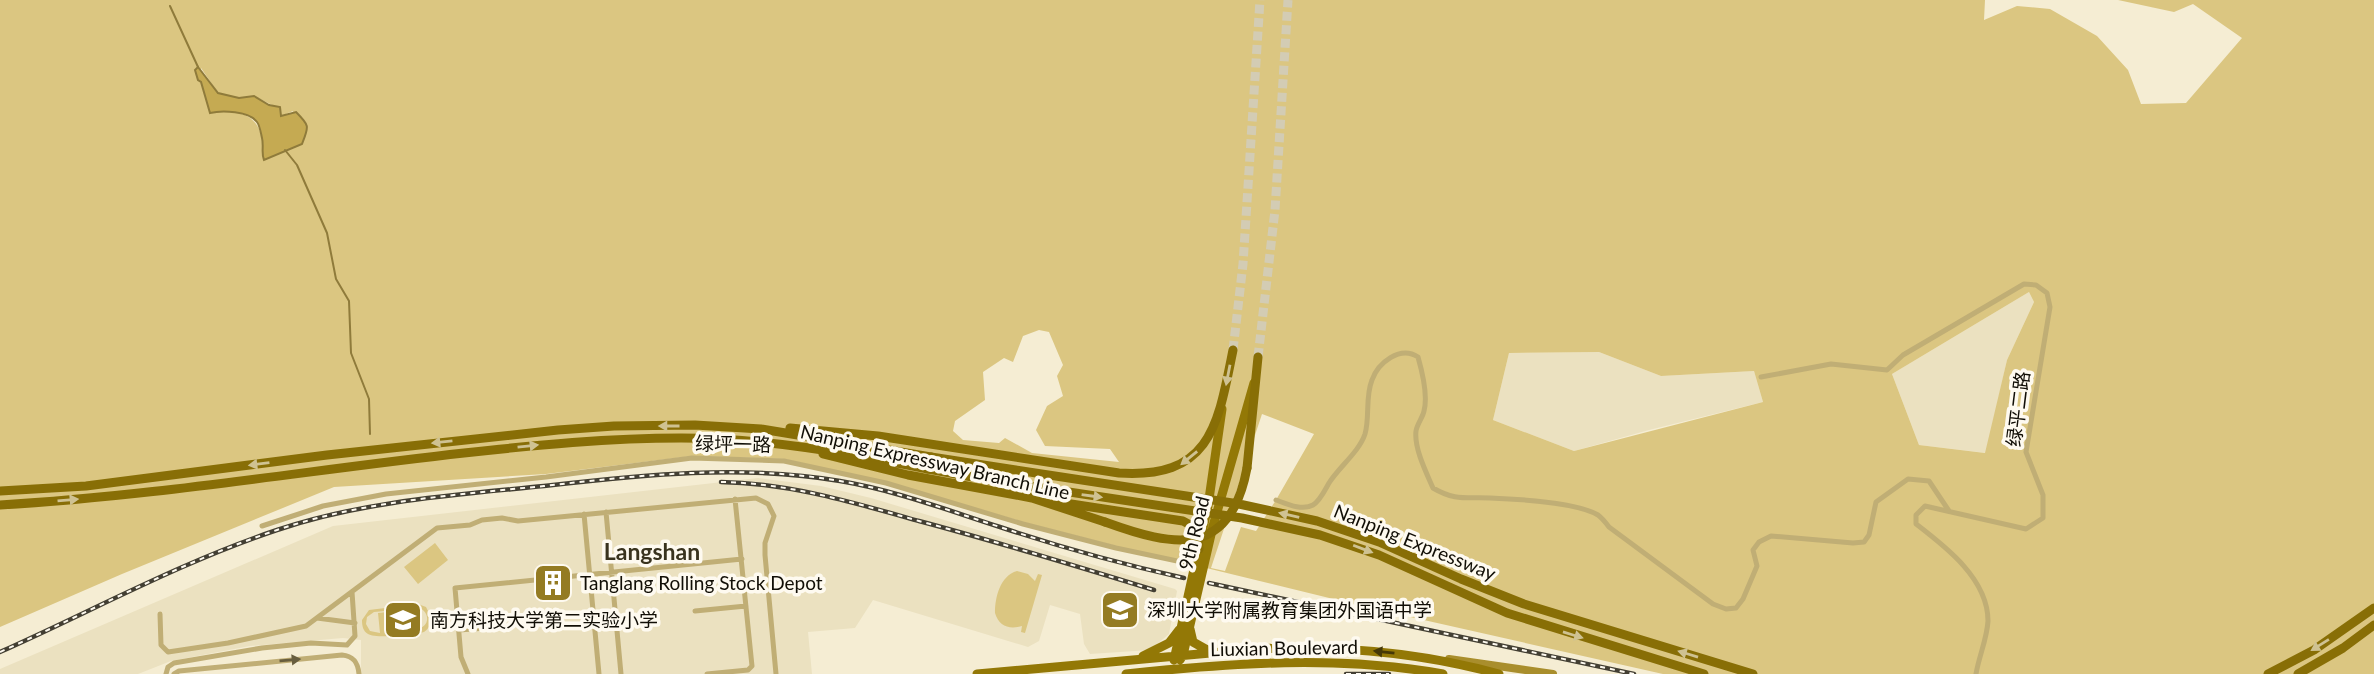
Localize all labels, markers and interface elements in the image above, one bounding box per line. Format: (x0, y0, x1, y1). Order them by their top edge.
one-way arrow (1223, 364, 1234, 386)
street label: 绿平二路 (2001, 370, 2034, 448)
street label: Nanping Expressway Branch Line (798, 419, 1072, 504)
one-way arrow (658, 420, 680, 431)
street label: 绿坪一路 (695, 431, 771, 456)
one-way arrow (431, 437, 453, 448)
one-way arrow (517, 441, 539, 452)
one-way arrow (1180, 450, 1198, 466)
one-way arrow (248, 458, 270, 469)
one-way arrow (1081, 490, 1103, 501)
street label: 9th Road (1173, 493, 1214, 572)
one-way arrow (57, 494, 79, 505)
street label: Nanping Expressway (1331, 499, 1500, 585)
one-way arrow (1278, 509, 1300, 520)
district label: Langshan (604, 537, 700, 565)
one-way arrow (1353, 544, 1374, 555)
building icon: Tanglang Rolling Stock Depot (532, 562, 574, 604)
place label: Tanglang Rolling Stock Depot (580, 571, 823, 594)
school or university icon: 深圳大学附属教育集团外国语中学 (1099, 589, 1141, 631)
place label: 深圳大学附属教育集团外国语中学 (1147, 598, 1432, 621)
school or university icon: 南方科技大学第二实验小学 (382, 599, 424, 641)
place label: 南方科技大学第二实验小学 (430, 608, 658, 631)
one-way arrow (1563, 630, 1584, 640)
street label: Liuxian Boulevard (1210, 635, 1358, 660)
one-way arrow (2311, 639, 2330, 652)
one-way arrow (1373, 646, 1395, 657)
one-way arrow (1677, 648, 1698, 659)
one-way arrow (279, 654, 301, 665)

